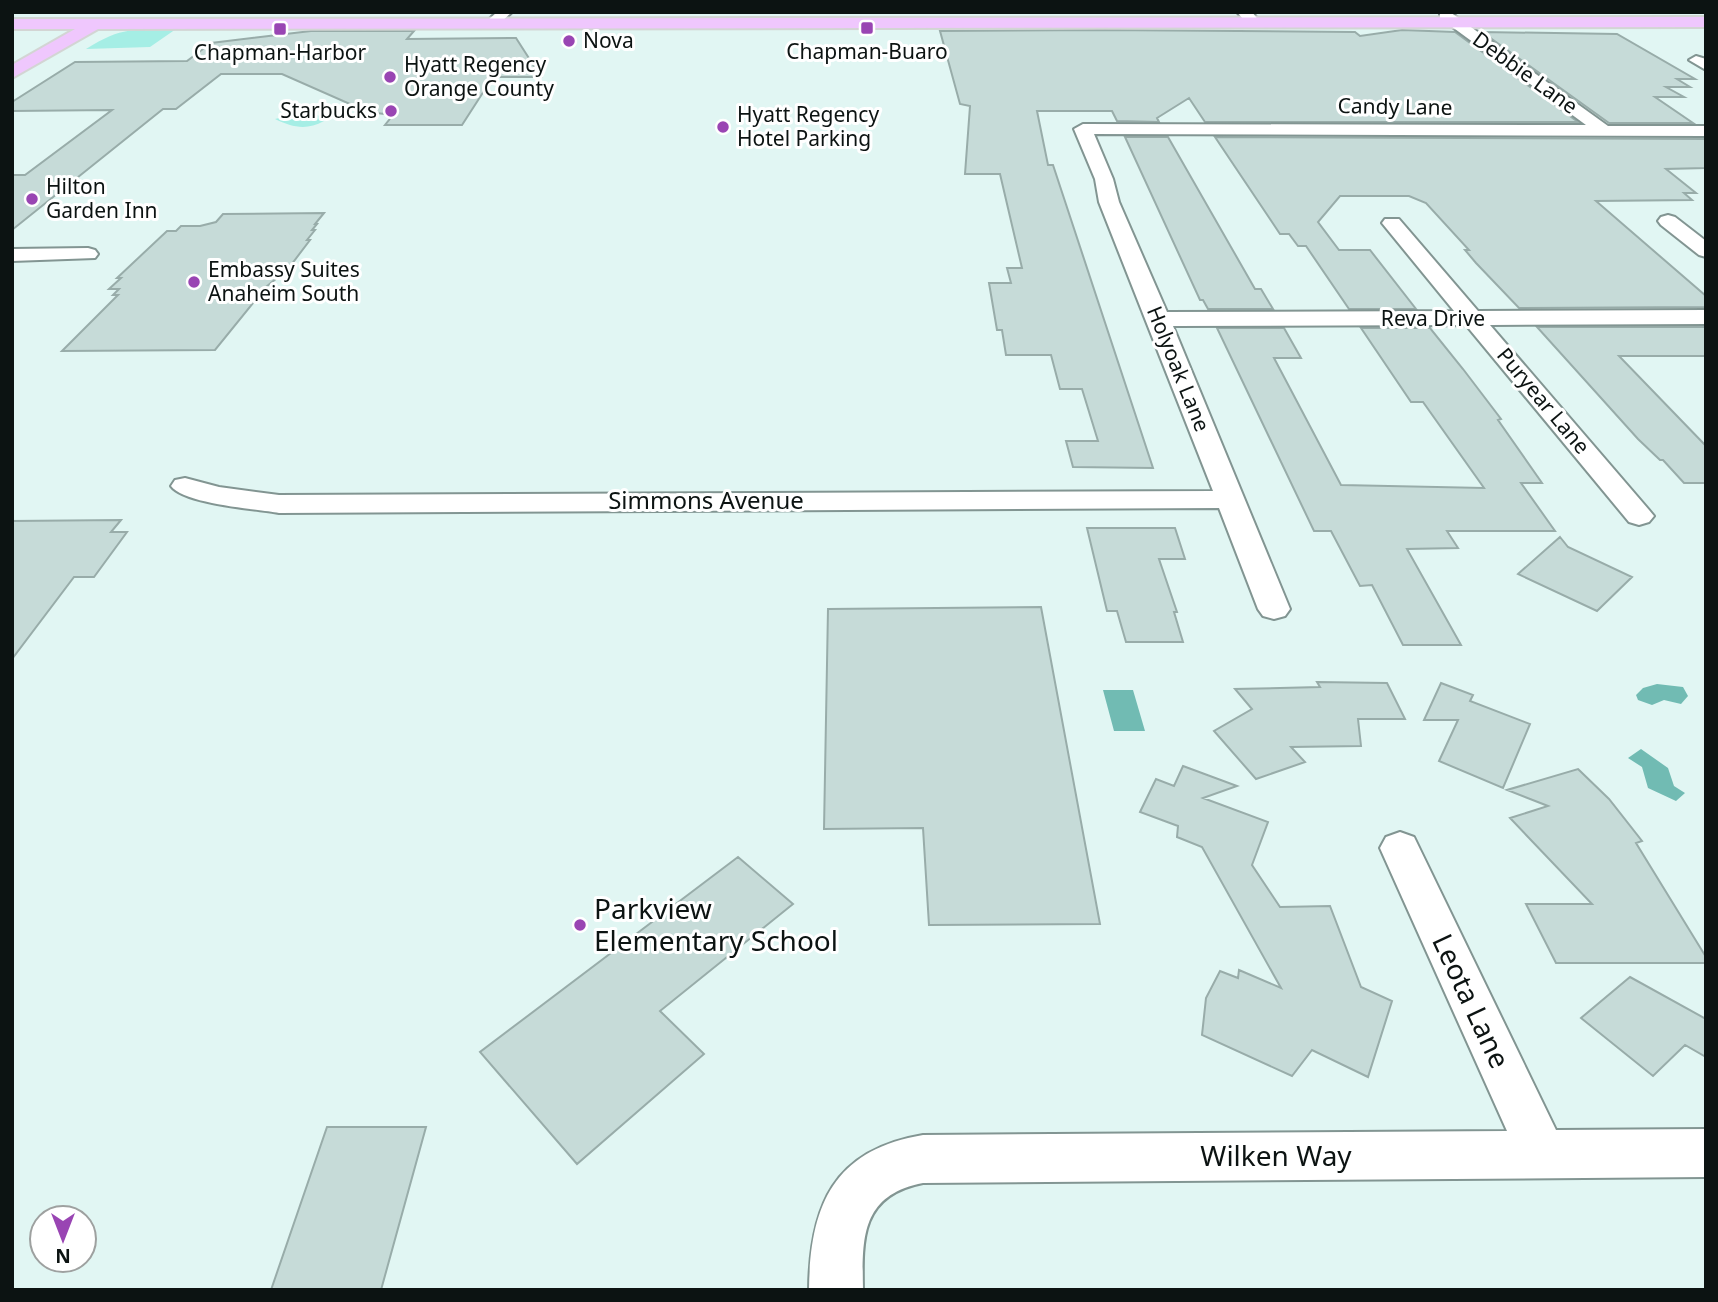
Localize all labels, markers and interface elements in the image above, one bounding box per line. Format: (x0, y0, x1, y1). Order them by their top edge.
marker: Chapman-Buaro (859, 20, 875, 36)
marker: Chapman-Harbor (272, 21, 288, 37)
street label: Debbie Lane (1467, 25, 1584, 120)
place label: Nova (583, 26, 634, 54)
marker: Nova (561, 33, 577, 49)
place label: Chapman-Buaro (786, 37, 948, 65)
place label: Chapman-Harbor (194, 38, 367, 66)
place label: Hyatt Regency Orange County (404, 50, 554, 102)
marker: Hyatt Regency Orange County (382, 69, 398, 85)
street label: Candy Lane (1337, 91, 1453, 121)
place label: Starbucks (280, 96, 377, 124)
place label: Hyatt Regency Hotel Parking (737, 100, 879, 152)
marker: Starbucks (383, 103, 399, 119)
marker: Hyatt Regency Hotel Parking (715, 119, 731, 135)
place label: Hilton Garden Inn (46, 172, 158, 224)
marker: Hilton Garden Inn (24, 191, 40, 207)
place label: Embassy Suites Anaheim South (208, 255, 360, 307)
marker: Embassy Suites Anaheim South (186, 274, 202, 290)
street label: Holyoak Lane (1141, 302, 1217, 436)
street label: Reva Drive (1381, 304, 1485, 332)
street label: Puryear Lane (1491, 341, 1596, 459)
street label: Simmons Avenue (608, 483, 804, 516)
place label: Parkview Elementary School (594, 889, 838, 959)
marker: Parkview Elementary School (572, 917, 588, 933)
street label: Leota Lane (1424, 927, 1520, 1074)
street label: Wilken Way (1200, 1136, 1352, 1174)
north arrow (28, 1204, 98, 1274)
text: N (55, 1243, 71, 1269)

